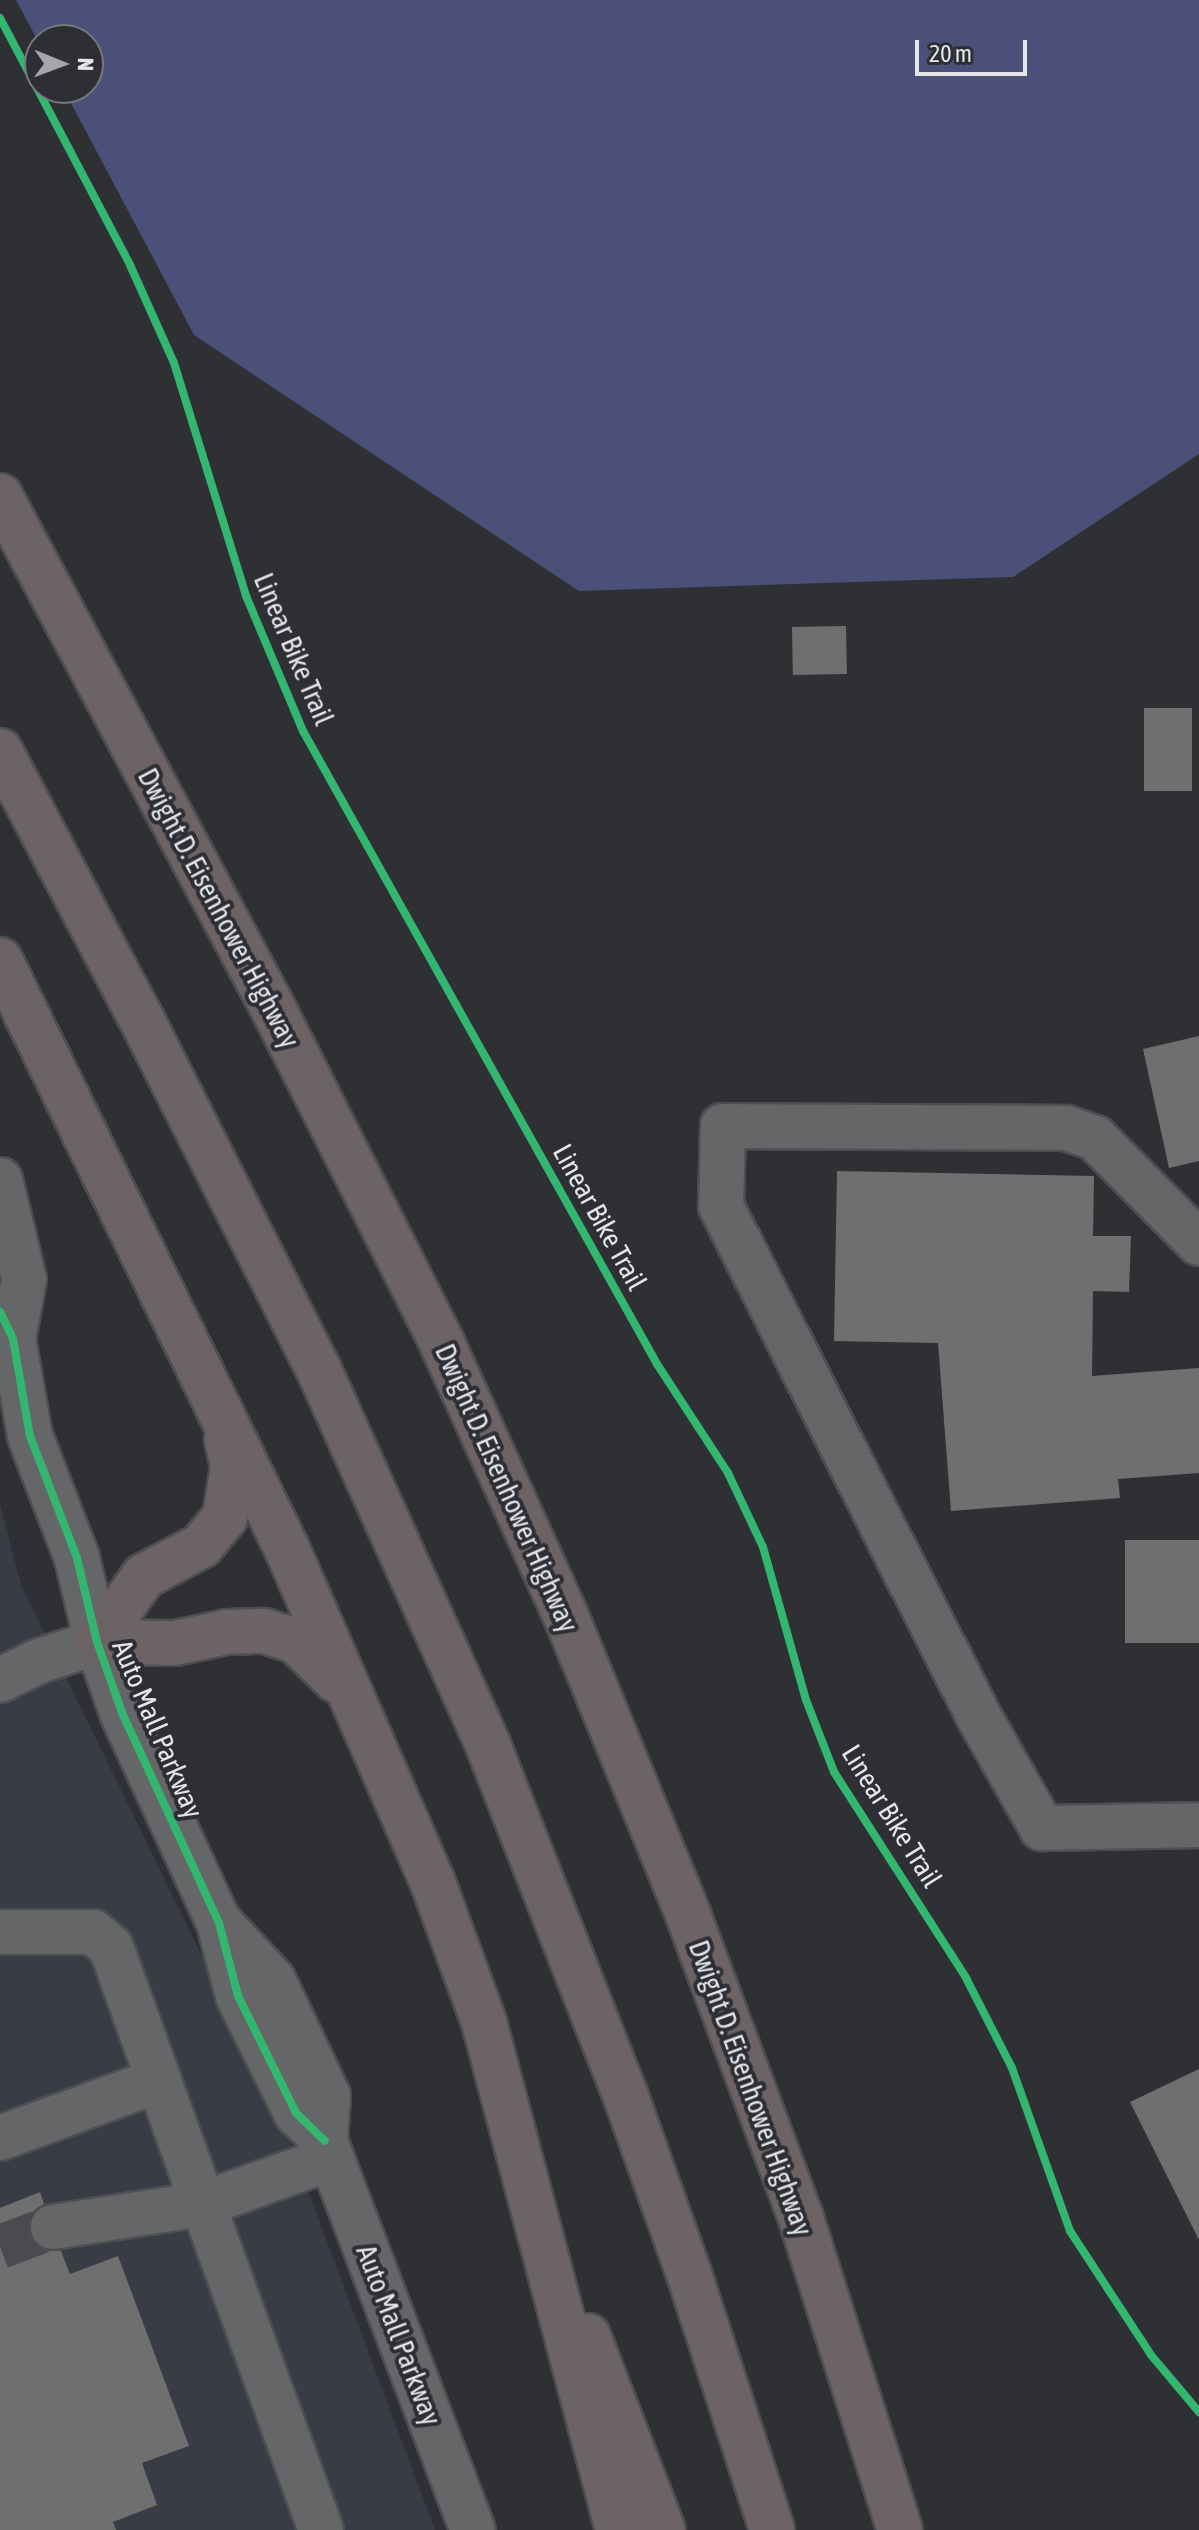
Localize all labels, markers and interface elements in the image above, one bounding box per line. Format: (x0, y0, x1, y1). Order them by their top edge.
north arrow (24, 24, 104, 104)
scale bar (919, 24, 1031, 74)
text: 20 m (929, 40, 972, 67)
text: N (73, 58, 99, 71)
street label: Linear Bike Trail (247, 568, 341, 730)
street label: Dwight D. Eisenhower Highway (131, 762, 307, 1054)
street label: Linear Bike Trail (546, 1138, 654, 1296)
street label: Dwight D. Eisenhower Highway (428, 1339, 586, 1637)
street label: Auto Mall Parkway (105, 1635, 211, 1823)
street label: Linear Bike Trail (835, 1738, 949, 1894)
street label: Dwight D. Eisenhower Highway (682, 1936, 820, 2240)
street label: Auto Mall Parkway (349, 2240, 449, 2430)

